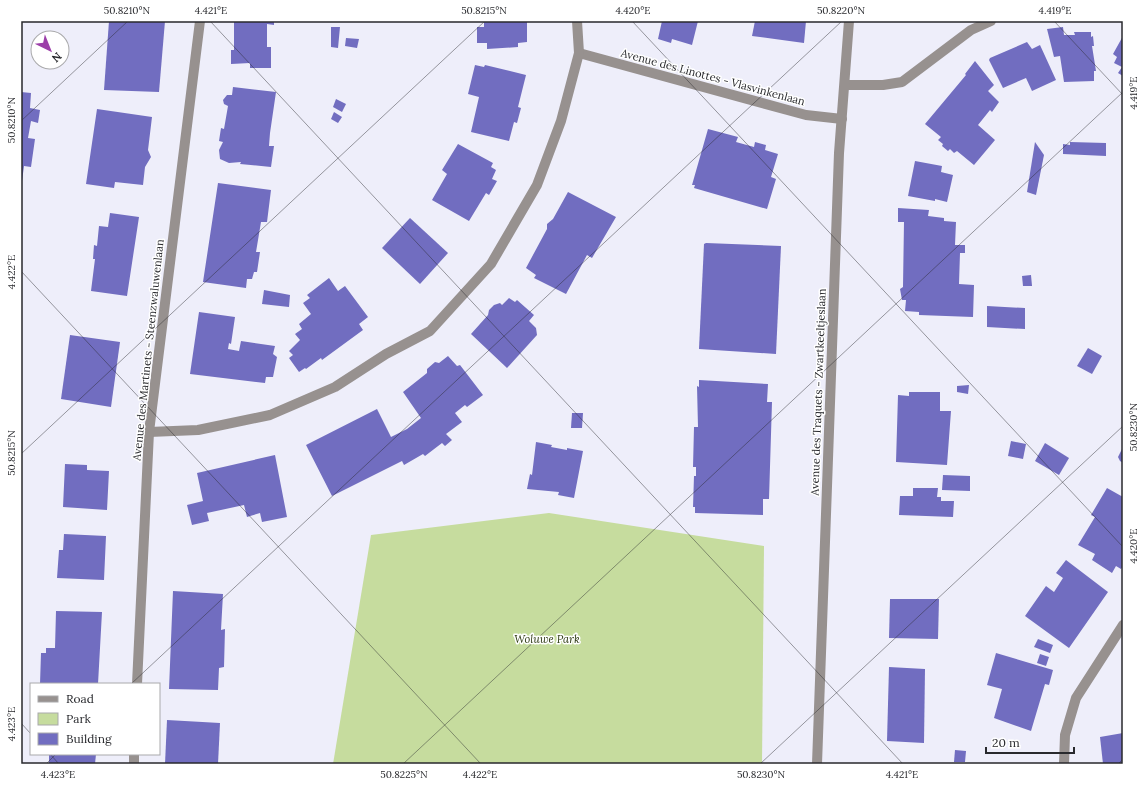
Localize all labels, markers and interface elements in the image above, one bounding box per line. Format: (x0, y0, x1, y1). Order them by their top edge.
text: 50.8210°N (104, 4, 151, 17)
text: 4.421°E (195, 4, 227, 17)
text: 50.8215°N (461, 4, 507, 17)
text: 4.420°E (615, 4, 651, 17)
text: 50.8220°N (817, 4, 865, 17)
text: 4.419°E (1039, 4, 1072, 17)
north arrow (30, 30, 70, 70)
street label: Avenue des Linottes - Vlasvinkenlaan (618, 45, 807, 108)
text: N (49, 49, 65, 66)
text: 4.419°E (1127, 77, 1140, 110)
text: 50.8210°N (5, 96, 18, 143)
street label: Avenue des Martinets - Steenzwaluwenlaan (129, 238, 167, 462)
text: 4.422°E (5, 255, 18, 289)
street label: Avenue des Traquets - Zwartkeeltjeslaan (807, 288, 829, 497)
text: 50.8230°N (1127, 402, 1140, 451)
text: 50.8215°N (5, 430, 18, 476)
text: 4.420°E (1127, 528, 1140, 564)
park label: Woluwe Park (514, 632, 580, 646)
legend (30, 683, 160, 755)
text: Road (66, 691, 94, 706)
text: 4.423°E (5, 707, 18, 741)
text: Park (66, 711, 92, 726)
scale bar (986, 729, 1074, 755)
text: Building (66, 731, 112, 746)
text: 20 m (992, 735, 1020, 750)
text: 4.423°E (41, 768, 75, 781)
text: 50.8225°N (380, 768, 428, 781)
text: 4.422°E (463, 768, 497, 781)
text: 50.8230°N (737, 768, 786, 781)
text: 4.421°E (886, 768, 918, 781)

